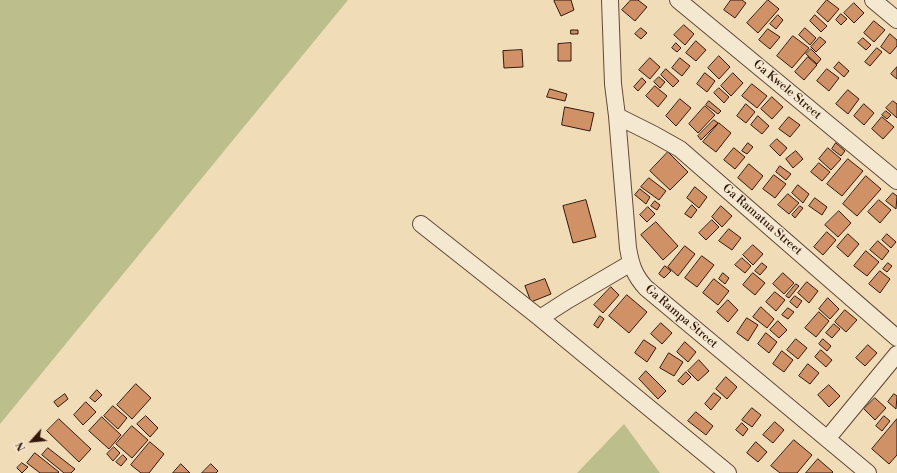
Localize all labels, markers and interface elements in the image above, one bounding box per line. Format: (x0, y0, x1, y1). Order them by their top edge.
street label: Ga Kwele Street (750, 57, 824, 123)
street label: Ga Ramatua Street (719, 181, 805, 259)
street label: Ga Rampa Street (642, 282, 720, 352)
north arrow (12, 421, 52, 461)
text: N (13, 439, 30, 454)

